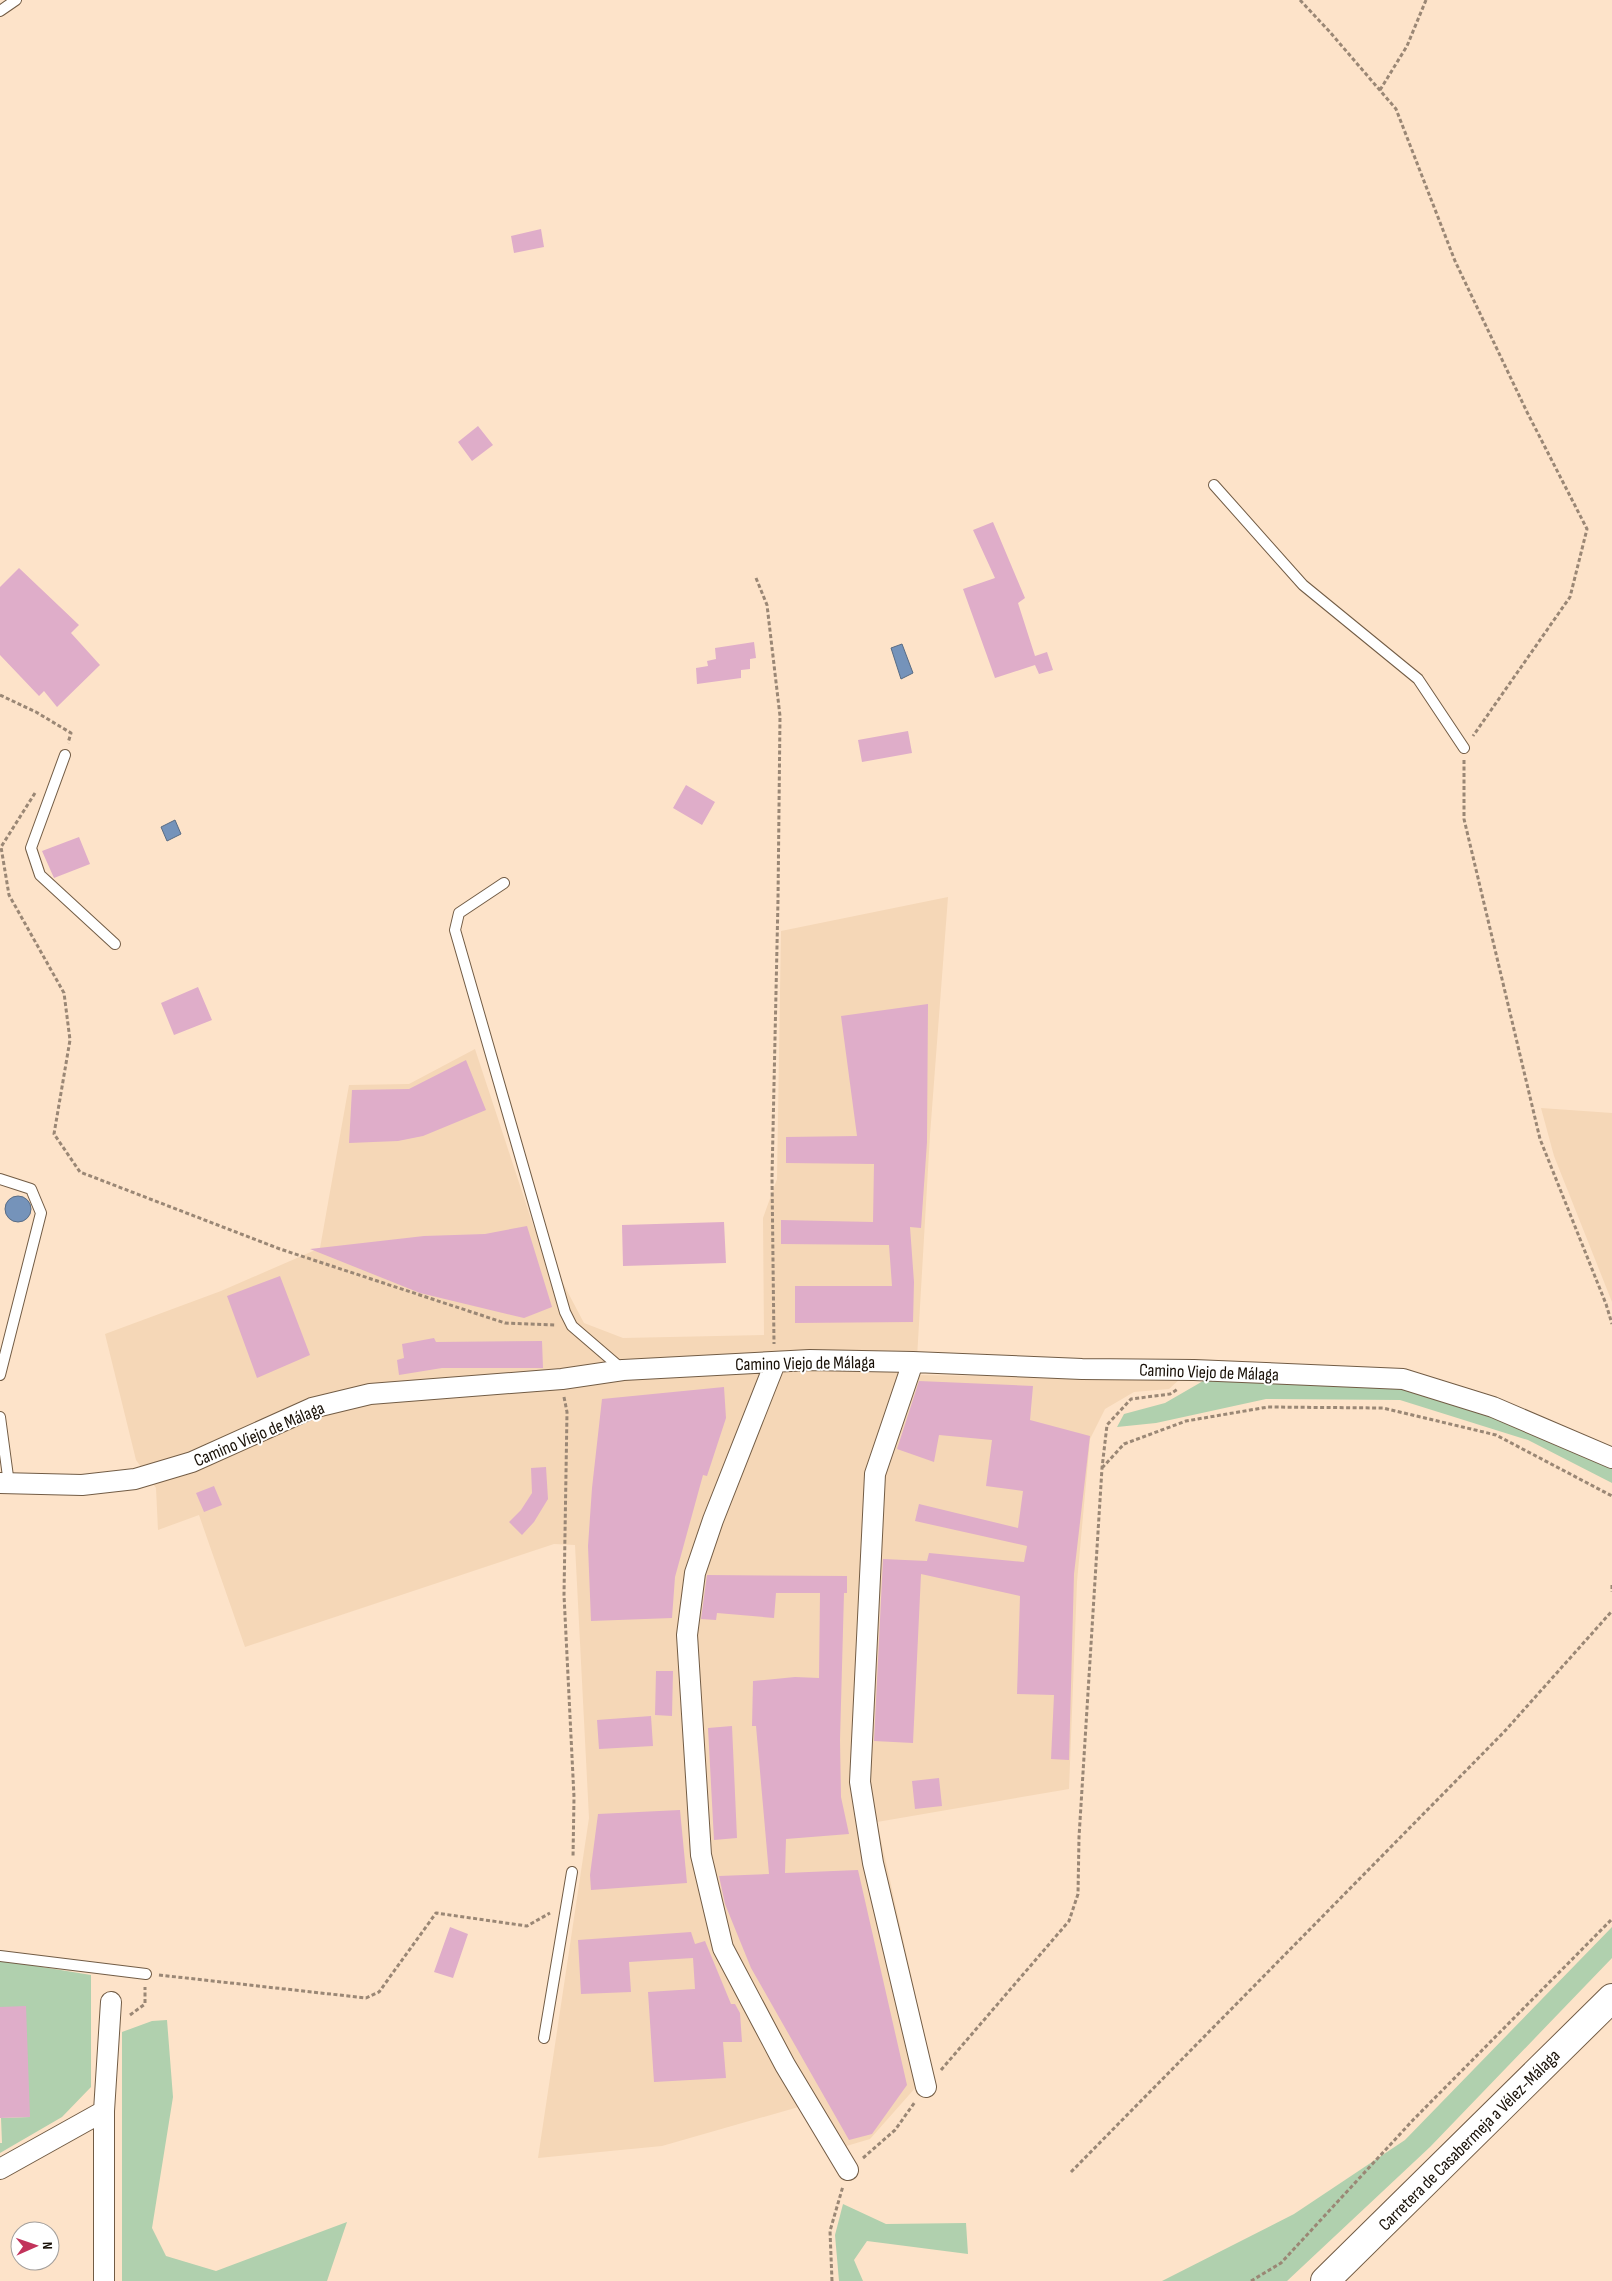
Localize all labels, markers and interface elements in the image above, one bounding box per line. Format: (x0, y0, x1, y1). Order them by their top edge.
street label: Camino Viejo de Málaga (735, 1352, 875, 1375)
street label: Camino Viejo de Málaga (1139, 1360, 1279, 1385)
street label: Camino Viejo de Málaga (191, 1397, 328, 1471)
street label: Carretera de Casabermeja a Vélez-Málaga (1374, 2045, 1564, 2235)
north arrow (10, 2221, 60, 2271)
text: N (39, 2242, 56, 2250)

